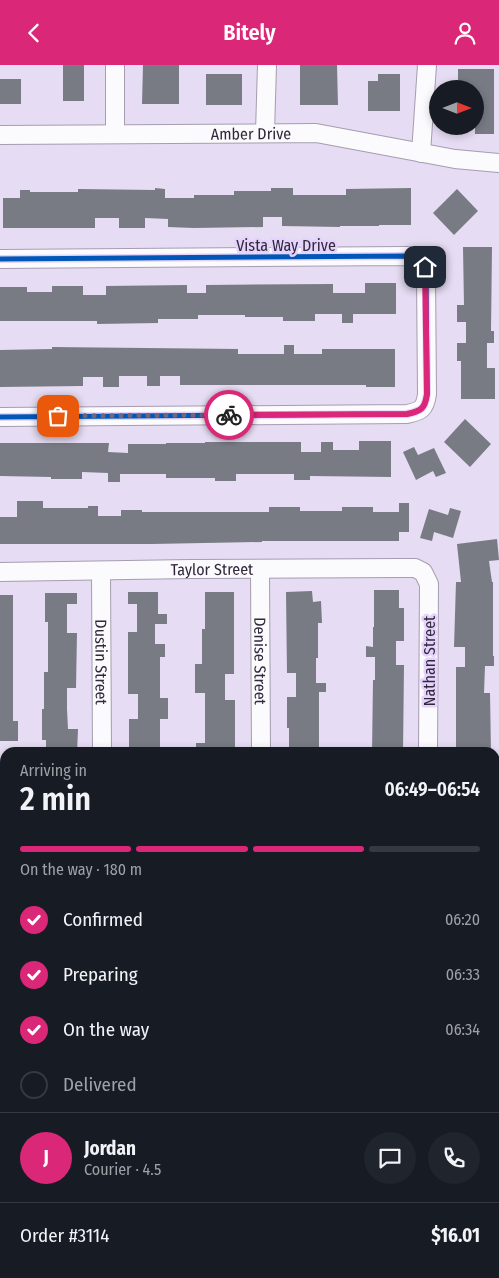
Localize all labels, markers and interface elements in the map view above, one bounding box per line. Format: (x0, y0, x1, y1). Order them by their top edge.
icon: back (20, 19, 48, 47)
text: Bitely (223, 19, 276, 46)
icon: person (451, 19, 479, 47)
north arrow (429, 80, 484, 135)
map controls (429, 80, 484, 135)
street label: Amber Drive (211, 124, 291, 143)
street label: Vista Way Drive (236, 236, 336, 255)
pin (404, 246, 446, 288)
icon: home (411, 253, 439, 281)
courier (204, 390, 254, 440)
pin (37, 395, 79, 437)
icon: bike (215, 401, 243, 429)
icon: bag (44, 402, 72, 430)
street label: Taylor Street (171, 559, 254, 579)
street label: Nathan Street (420, 615, 439, 706)
street label: Denise Street (251, 617, 270, 706)
street label: Dustin Street (92, 619, 111, 705)
text: Arriving in (20, 761, 87, 780)
text: 06:49–06:54 (384, 778, 480, 801)
text: 2 min (20, 780, 91, 818)
text: On the way · 180 m (20, 860, 142, 879)
icon: check (20, 906, 48, 934)
text: Confirmed (63, 908, 143, 931)
text: 06:20 (445, 910, 480, 929)
icon: check (20, 961, 48, 989)
text: Preparing (63, 963, 138, 986)
text: 06:33 (446, 965, 480, 984)
icon: check (20, 1016, 48, 1044)
text: On the way (63, 1018, 149, 1041)
text: 06:34 (445, 1020, 480, 1039)
text: Delivered (63, 1073, 137, 1096)
button: chat (364, 1132, 416, 1184)
button: phone (428, 1132, 480, 1184)
text: Jordan (84, 1137, 136, 1160)
text: J (43, 1146, 49, 1169)
text: Courier · 4.5 (84, 1160, 161, 1179)
text: Order #3114 (20, 1224, 109, 1247)
text: $16.01 (431, 1224, 480, 1247)

